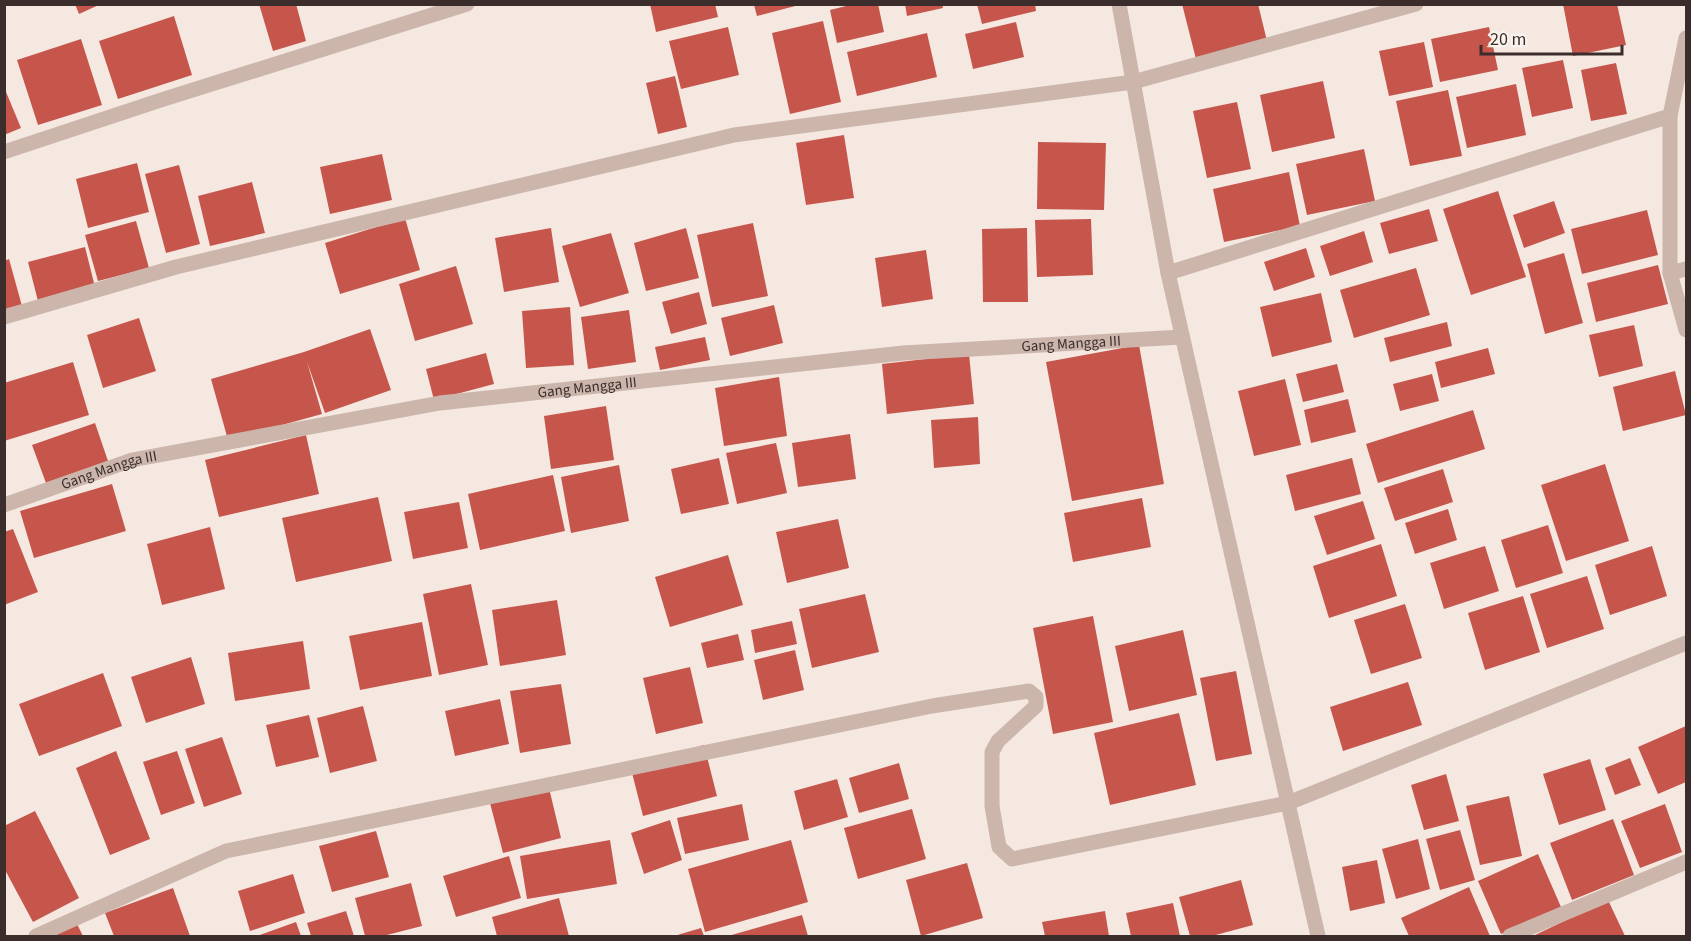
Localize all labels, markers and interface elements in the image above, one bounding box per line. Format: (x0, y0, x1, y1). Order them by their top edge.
scale bar (1481, 18, 1622, 56)
text: 20 m (1490, 27, 1526, 52)
street label: Gang Mangga III (1021, 331, 1121, 357)
street label: Gang Mangga III (537, 372, 638, 403)
street label: Gang Mangga III (58, 446, 159, 495)

